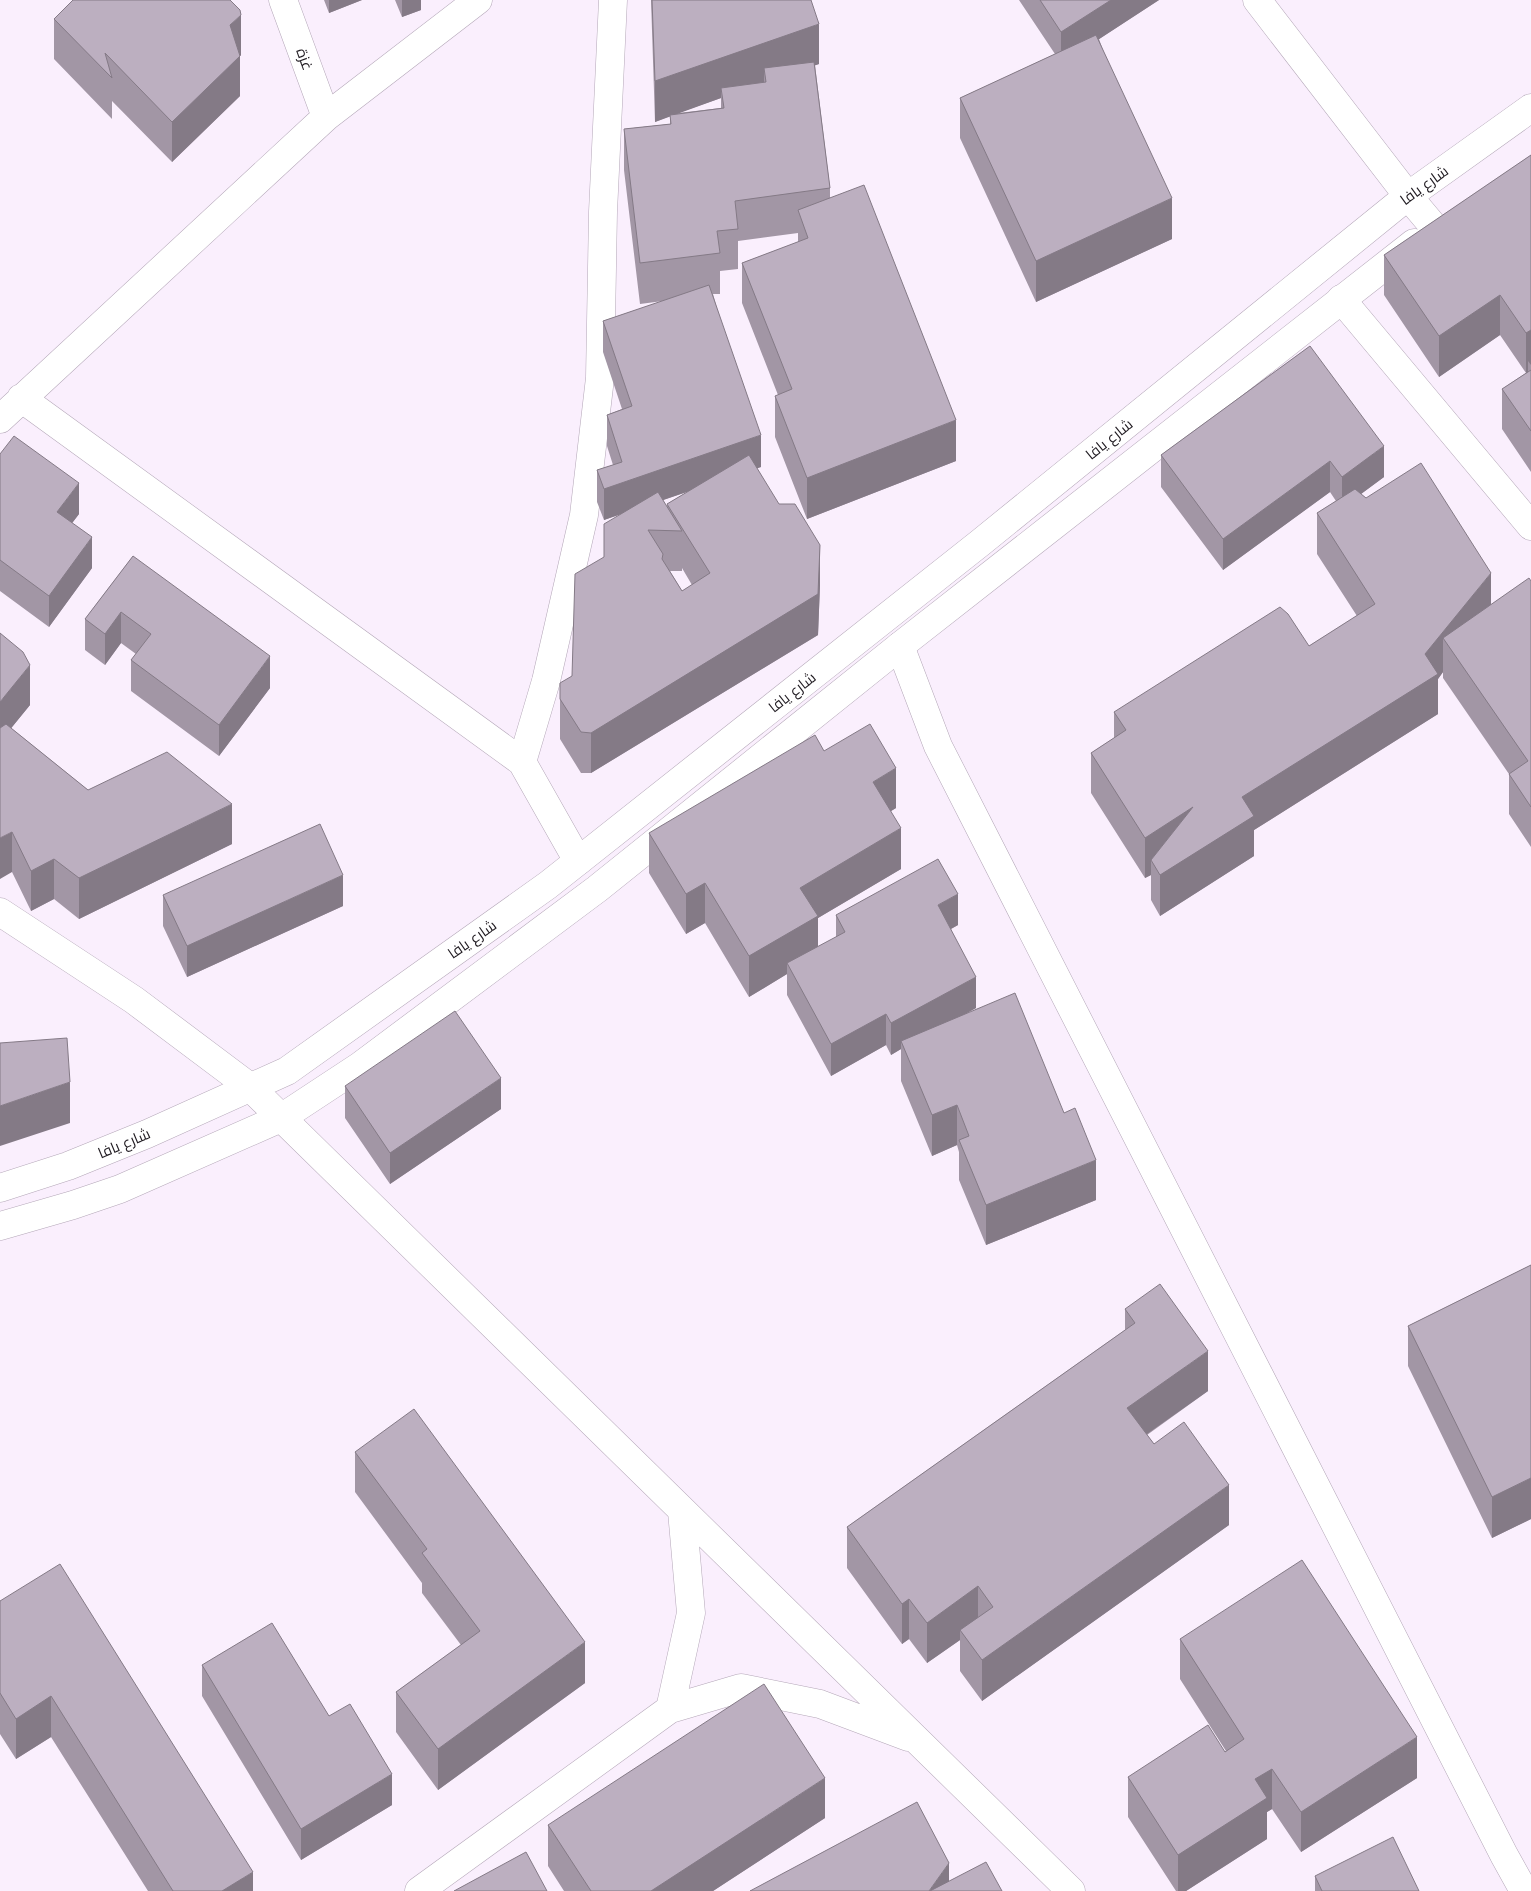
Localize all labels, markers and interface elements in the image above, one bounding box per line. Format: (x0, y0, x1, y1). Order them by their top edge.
street label: غزة (292, 45, 318, 73)
street label: شارع يافا (1396, 161, 1453, 211)
street label: شارع يافا (1082, 414, 1138, 465)
street label: شارع يافا (764, 668, 821, 718)
street label: شارع يافا (444, 915, 501, 964)
street label: شارع يافا (95, 1123, 154, 1164)

